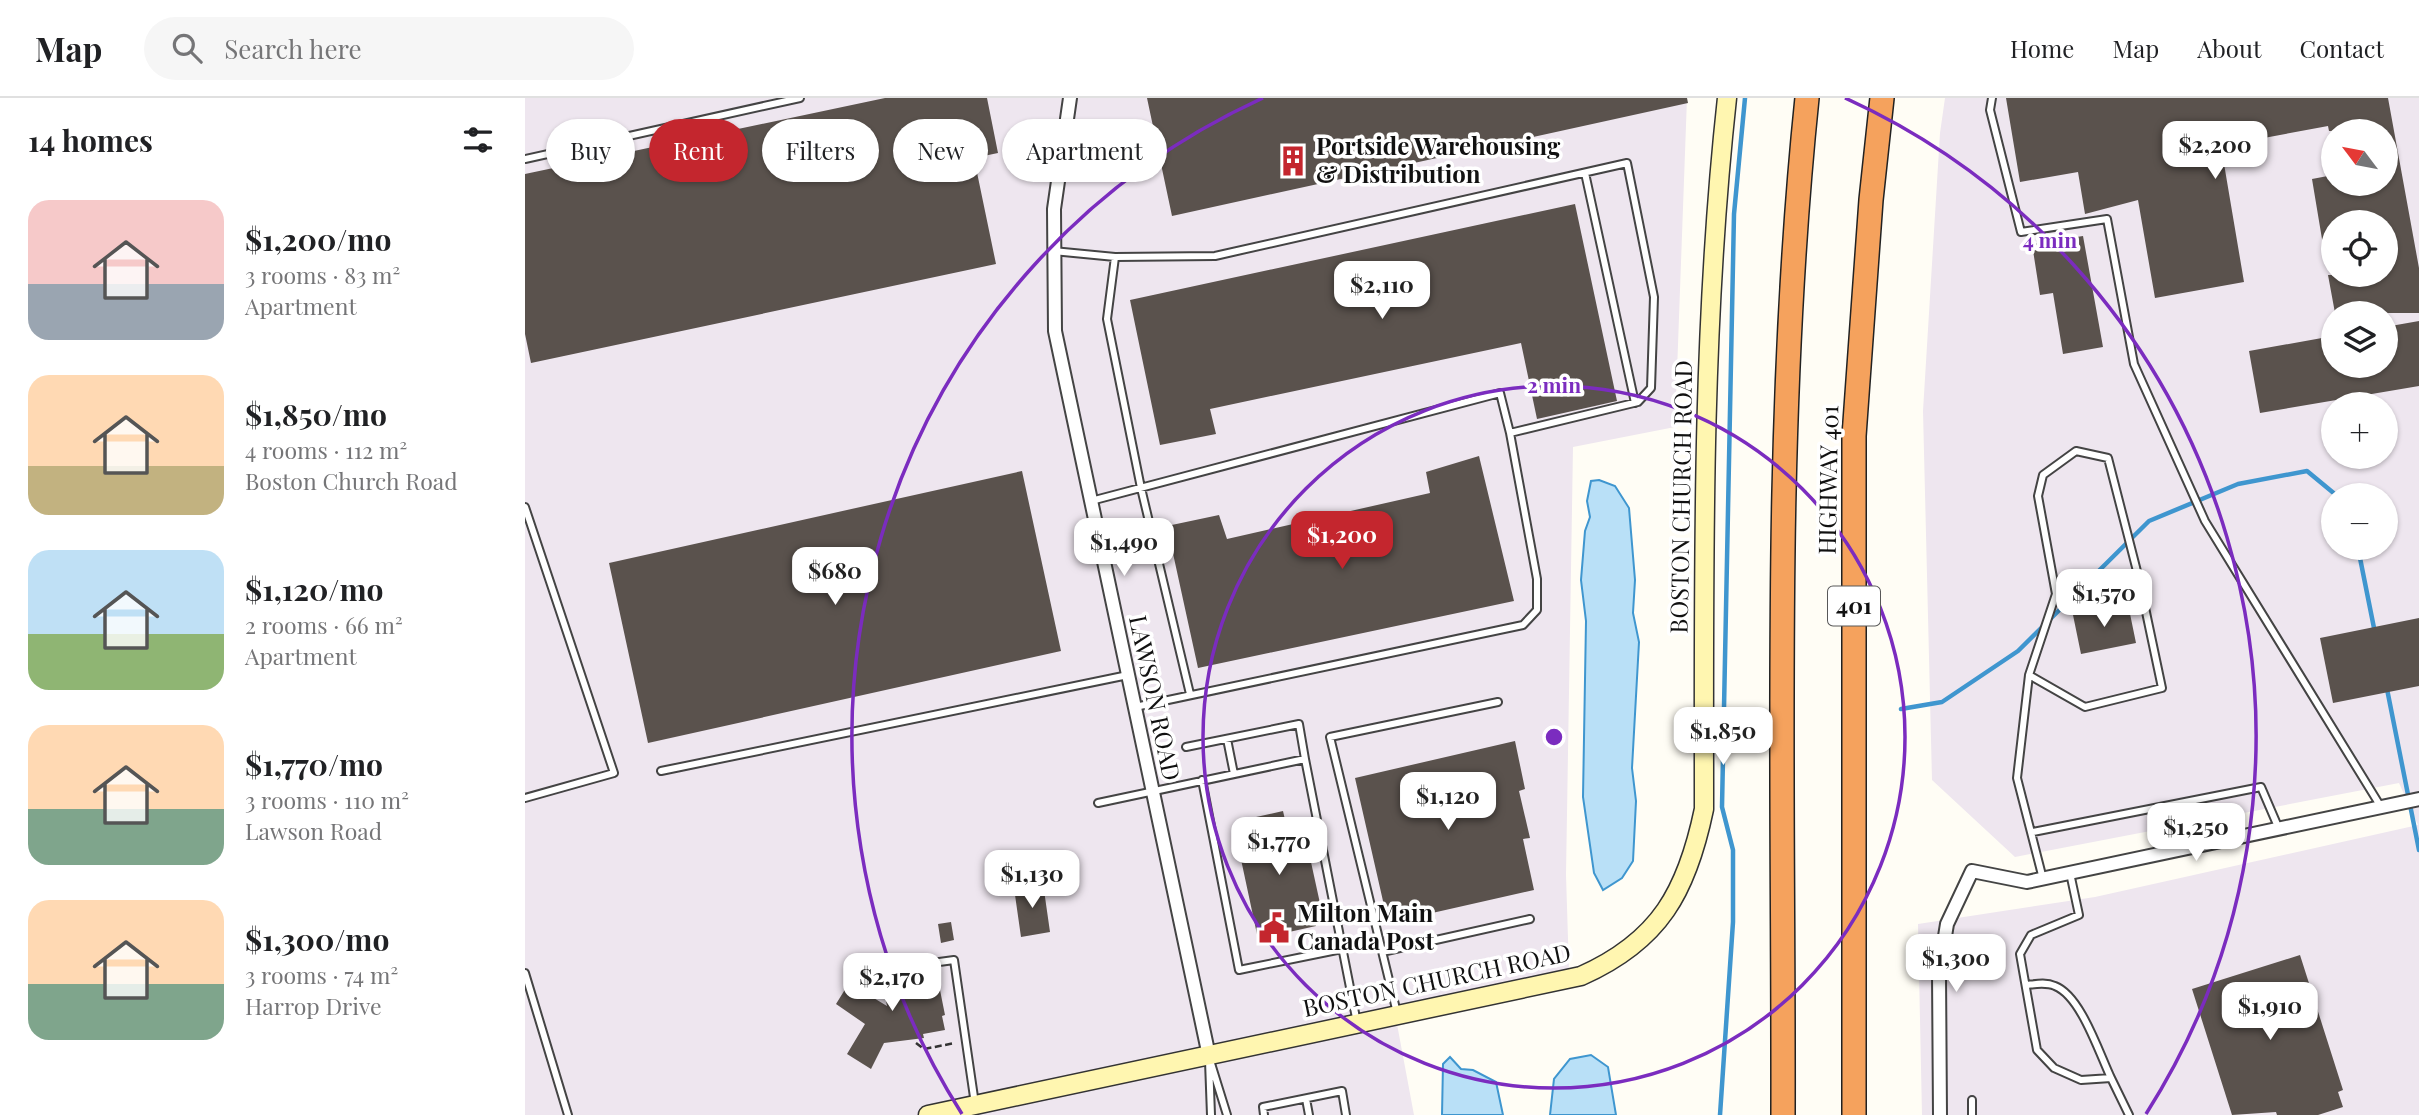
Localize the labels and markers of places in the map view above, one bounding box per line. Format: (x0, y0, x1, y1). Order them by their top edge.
pin: $2,200 (2158, 122, 2272, 181)
place label: Portside Warehousing & Distribution (1316, 129, 1561, 189)
building icon: Portside Warehousing & Distribution (1276, 144, 1310, 178)
pin: $2,110 (1325, 262, 1439, 321)
pin: $1,200 (1285, 512, 1399, 571)
pin: $1,490 (1067, 518, 1181, 578)
pin: $680 (794, 547, 876, 607)
pin: $1,570 (2047, 570, 2161, 629)
pin: $1,850 (1666, 708, 1780, 767)
centre of rings (1542, 725, 1566, 749)
pin: $1,120 (1391, 772, 1505, 832)
pin: $1,250 (2139, 804, 2253, 863)
pin: $1,770 (1222, 818, 1336, 877)
pin: $1,130 (975, 850, 1089, 910)
place label: Milton Main Canada Post (1297, 896, 1434, 956)
public building icon: Milton Main Canada Post (1257, 911, 1291, 945)
pin: $1,300 (1899, 934, 2013, 994)
pin: $2,170 (835, 954, 949, 1013)
pin: $1,910 (2213, 982, 2327, 1042)

